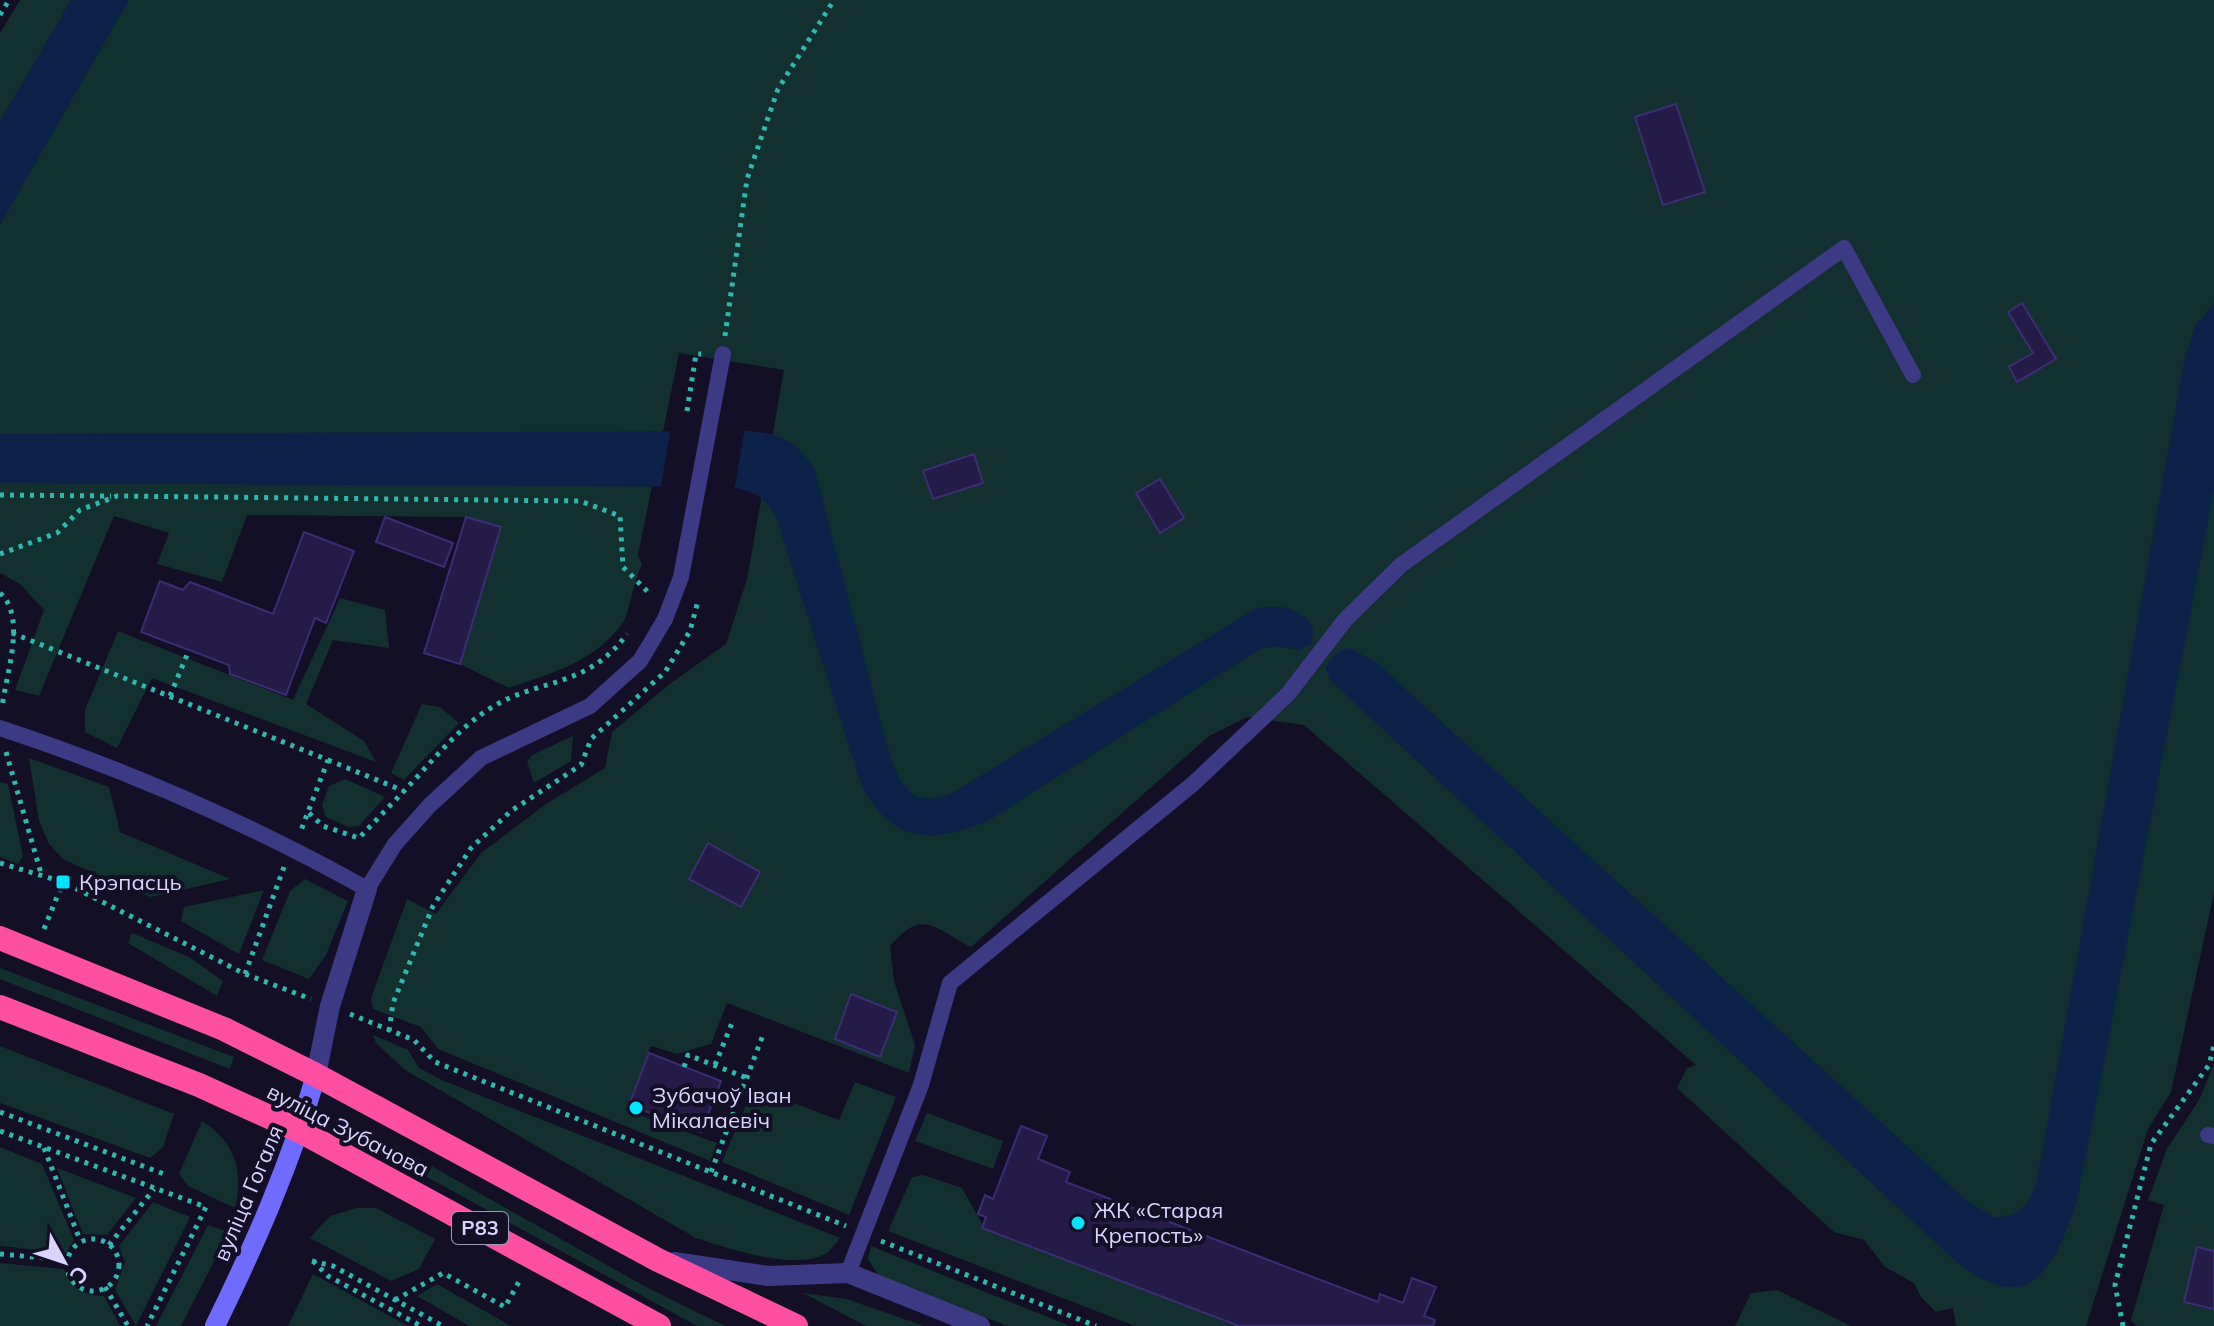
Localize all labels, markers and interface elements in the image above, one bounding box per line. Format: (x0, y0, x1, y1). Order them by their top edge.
place label: Крэпасць (79, 868, 181, 896)
marker: Крэпасць (54, 873, 72, 891)
street label: вуліца Зубачова (262, 1077, 434, 1183)
place label: Зубачоў Іван Мікалаевіч (652, 1081, 792, 1134)
marker: Зубачоў Іван Мікалаевіч (627, 1099, 645, 1117)
street label: вуліца Гогаля (207, 1121, 289, 1265)
place label: ЖК «Старая Крепость» (1094, 1196, 1223, 1249)
road number: Р83 (452, 1212, 508, 1244)
marker: ЖК «Старая Крепость» (1069, 1214, 1087, 1232)
north arrow (24, 1222, 104, 1302)
text: С (64, 1260, 95, 1290)

